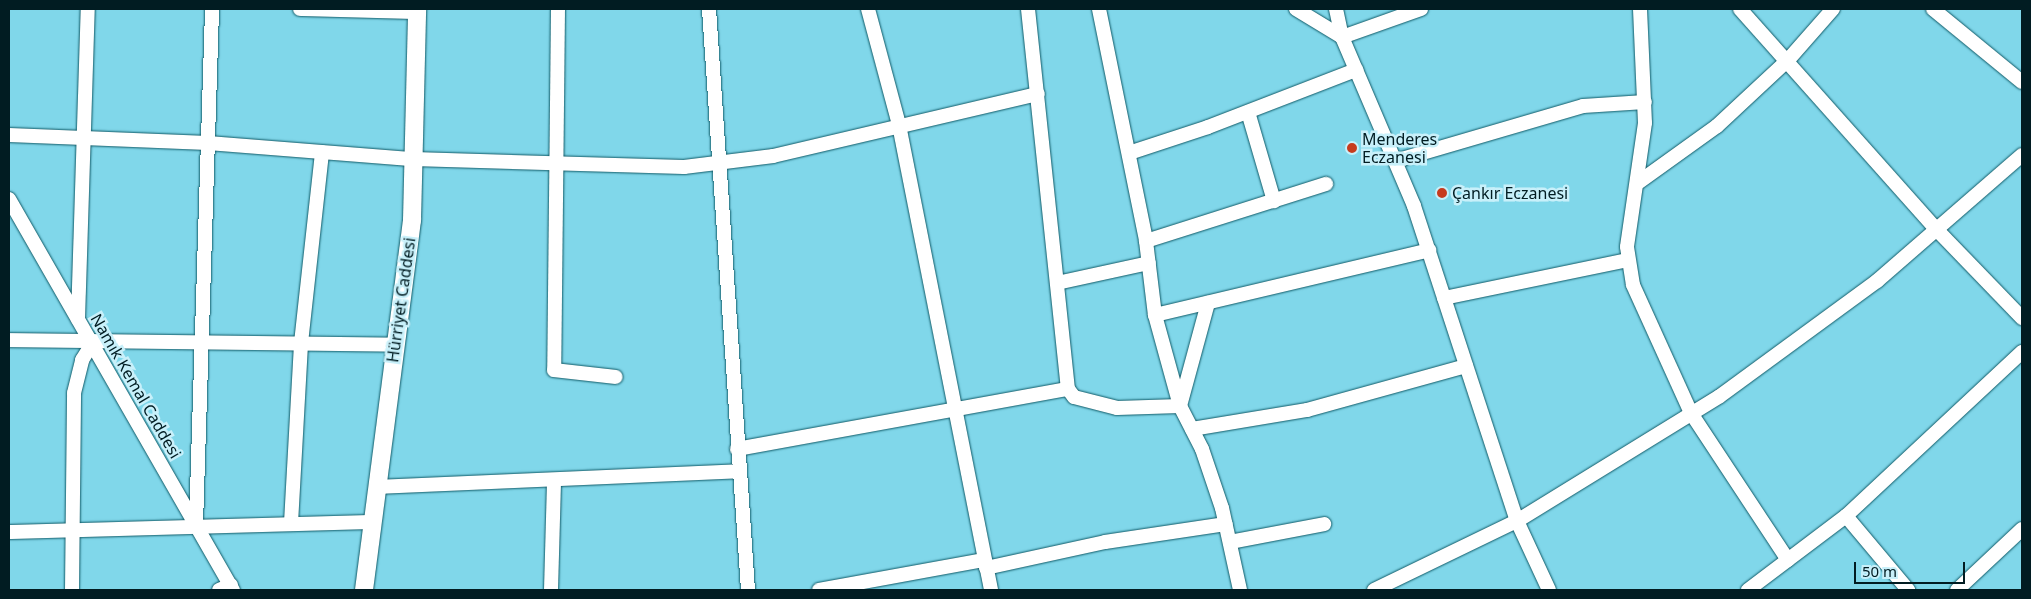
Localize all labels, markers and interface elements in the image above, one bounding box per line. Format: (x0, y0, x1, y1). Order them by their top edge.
place label: Menderes Eczanesi (1362, 129, 1437, 167)
marker: Menderes Eczanesi (1346, 142, 1358, 154)
place label: Çankır Eczanesi (1452, 183, 1568, 203)
marker: Çankır Eczanesi (1436, 187, 1448, 199)
street label: Hürriyet Caddesi (383, 236, 419, 364)
street label: Namık Kemal Caddesi (87, 310, 185, 462)
scale bar (1856, 552, 1967, 584)
text: 50 m (1862, 561, 1897, 581)

